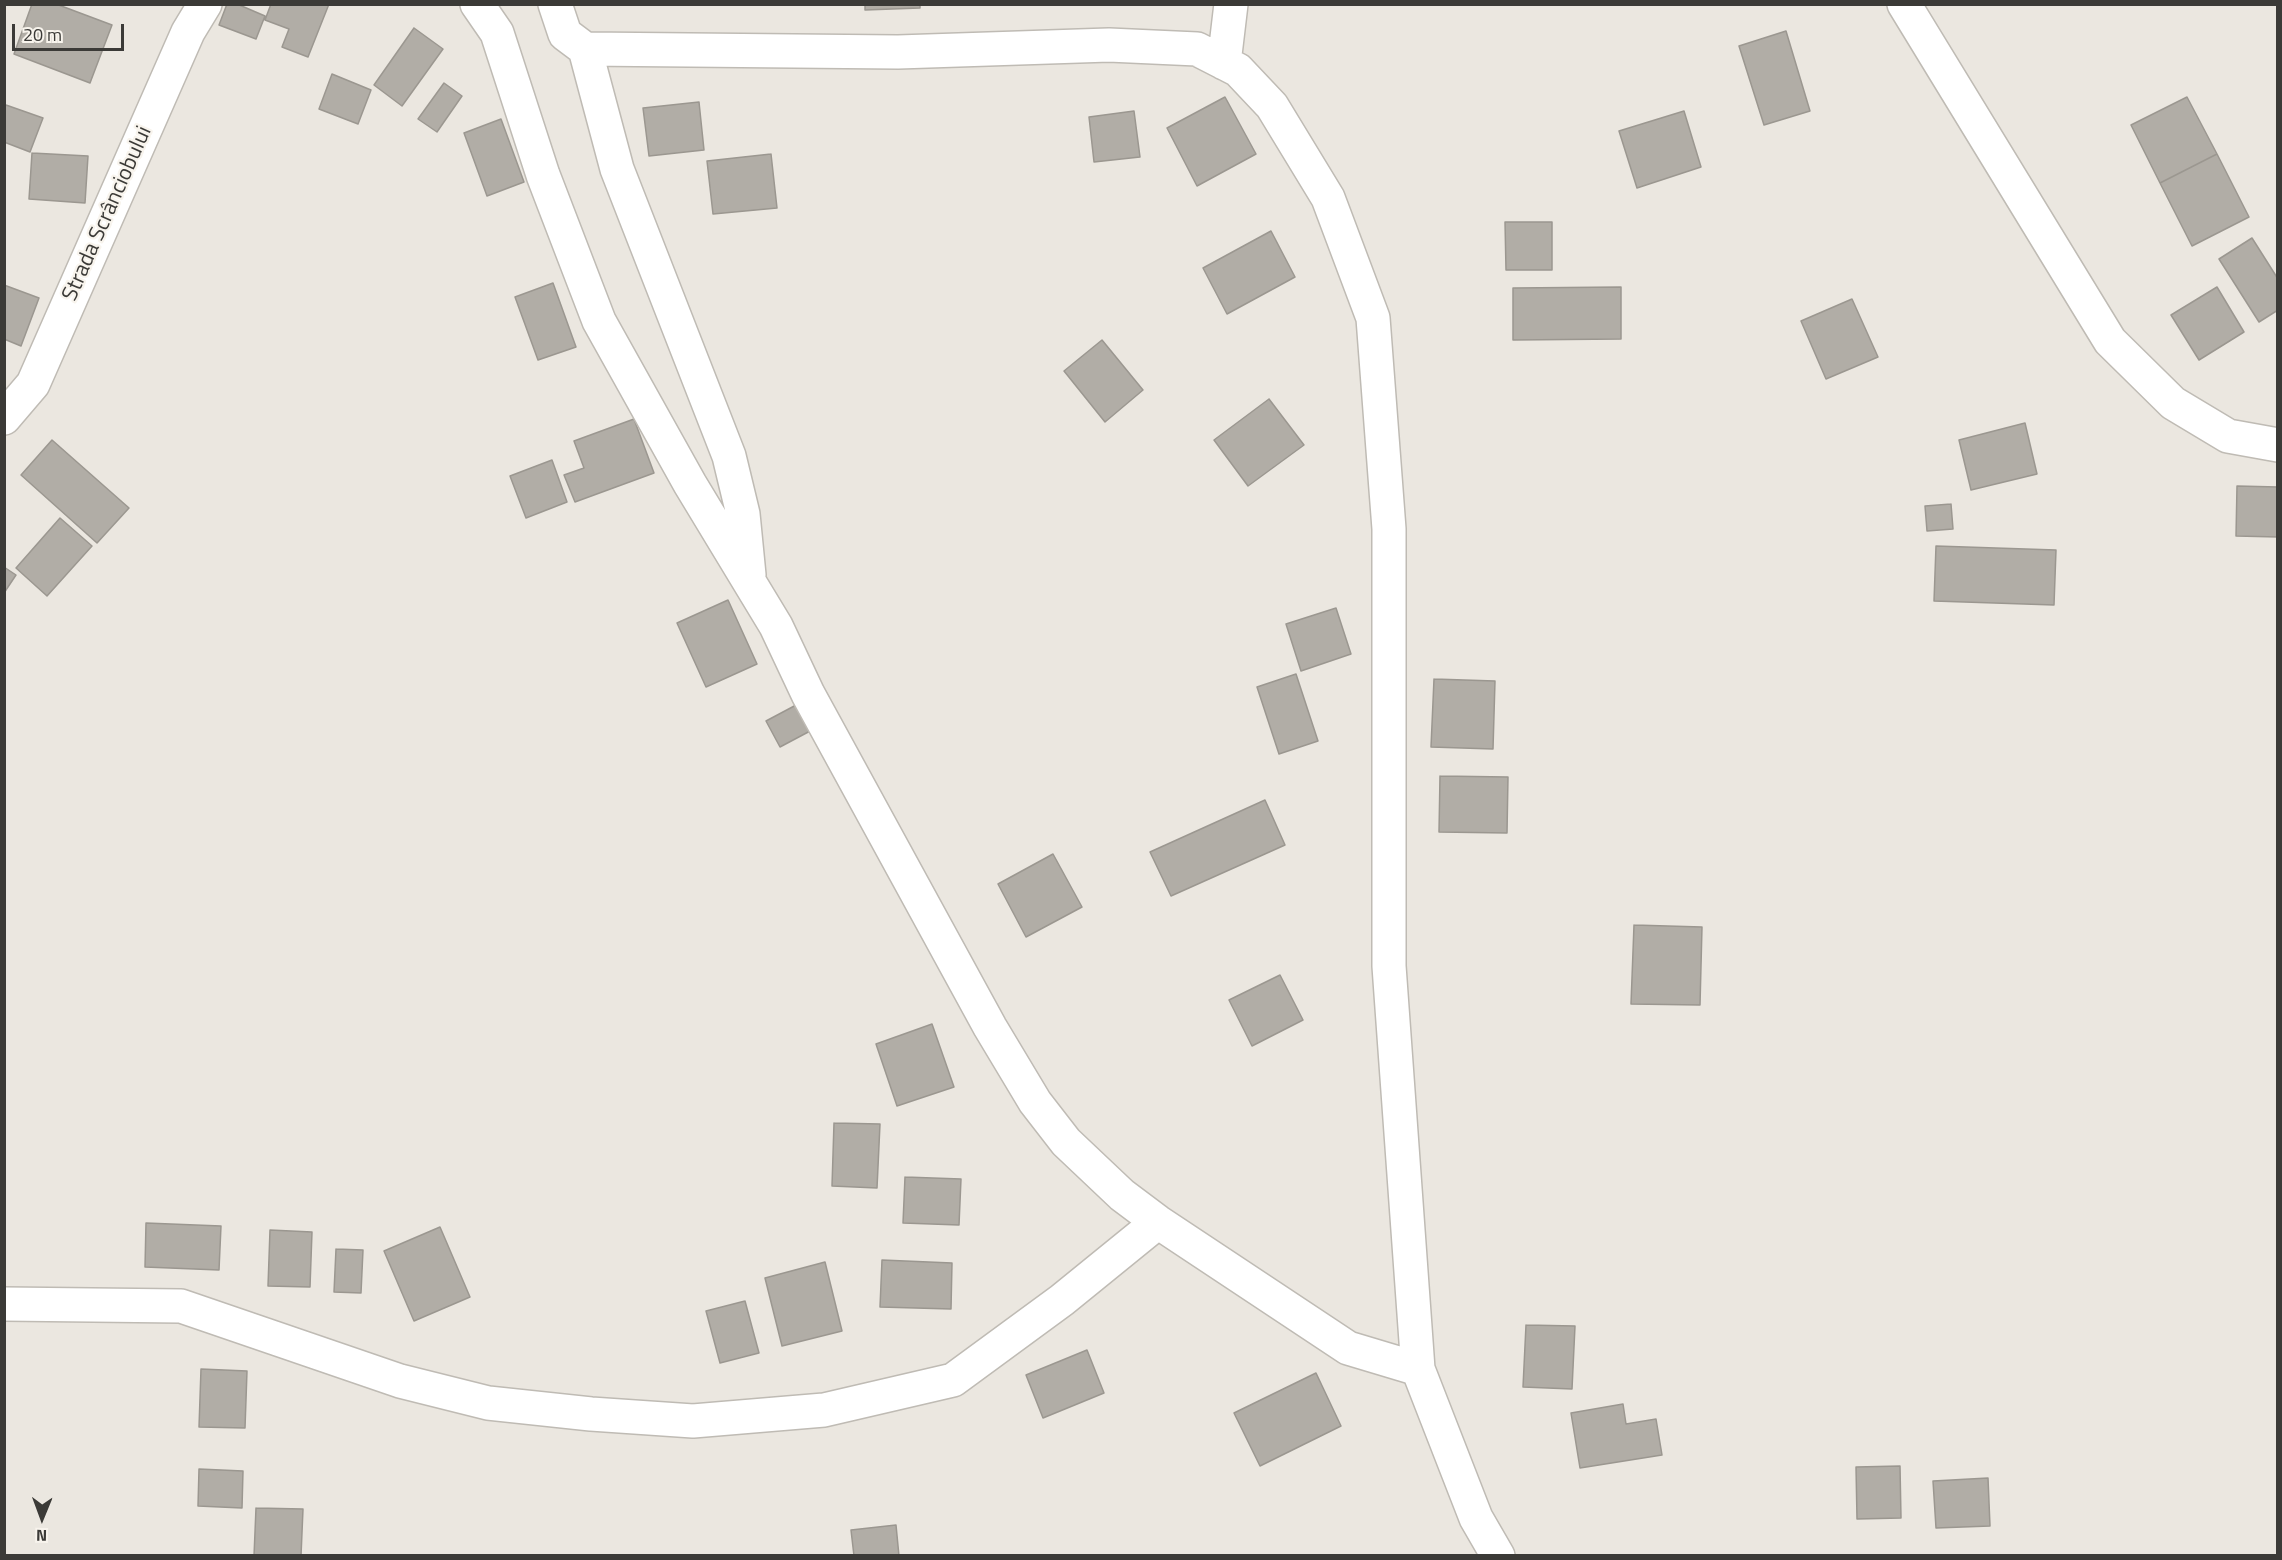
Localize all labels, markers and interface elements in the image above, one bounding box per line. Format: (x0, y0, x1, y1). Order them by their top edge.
scale bar (15, 12, 128, 50)
text: 20 m (23, 21, 62, 48)
street label: Strada Scrânciobului (58, 123, 158, 305)
north arrow (12, 1488, 72, 1548)
text: N (36, 1524, 47, 1548)

